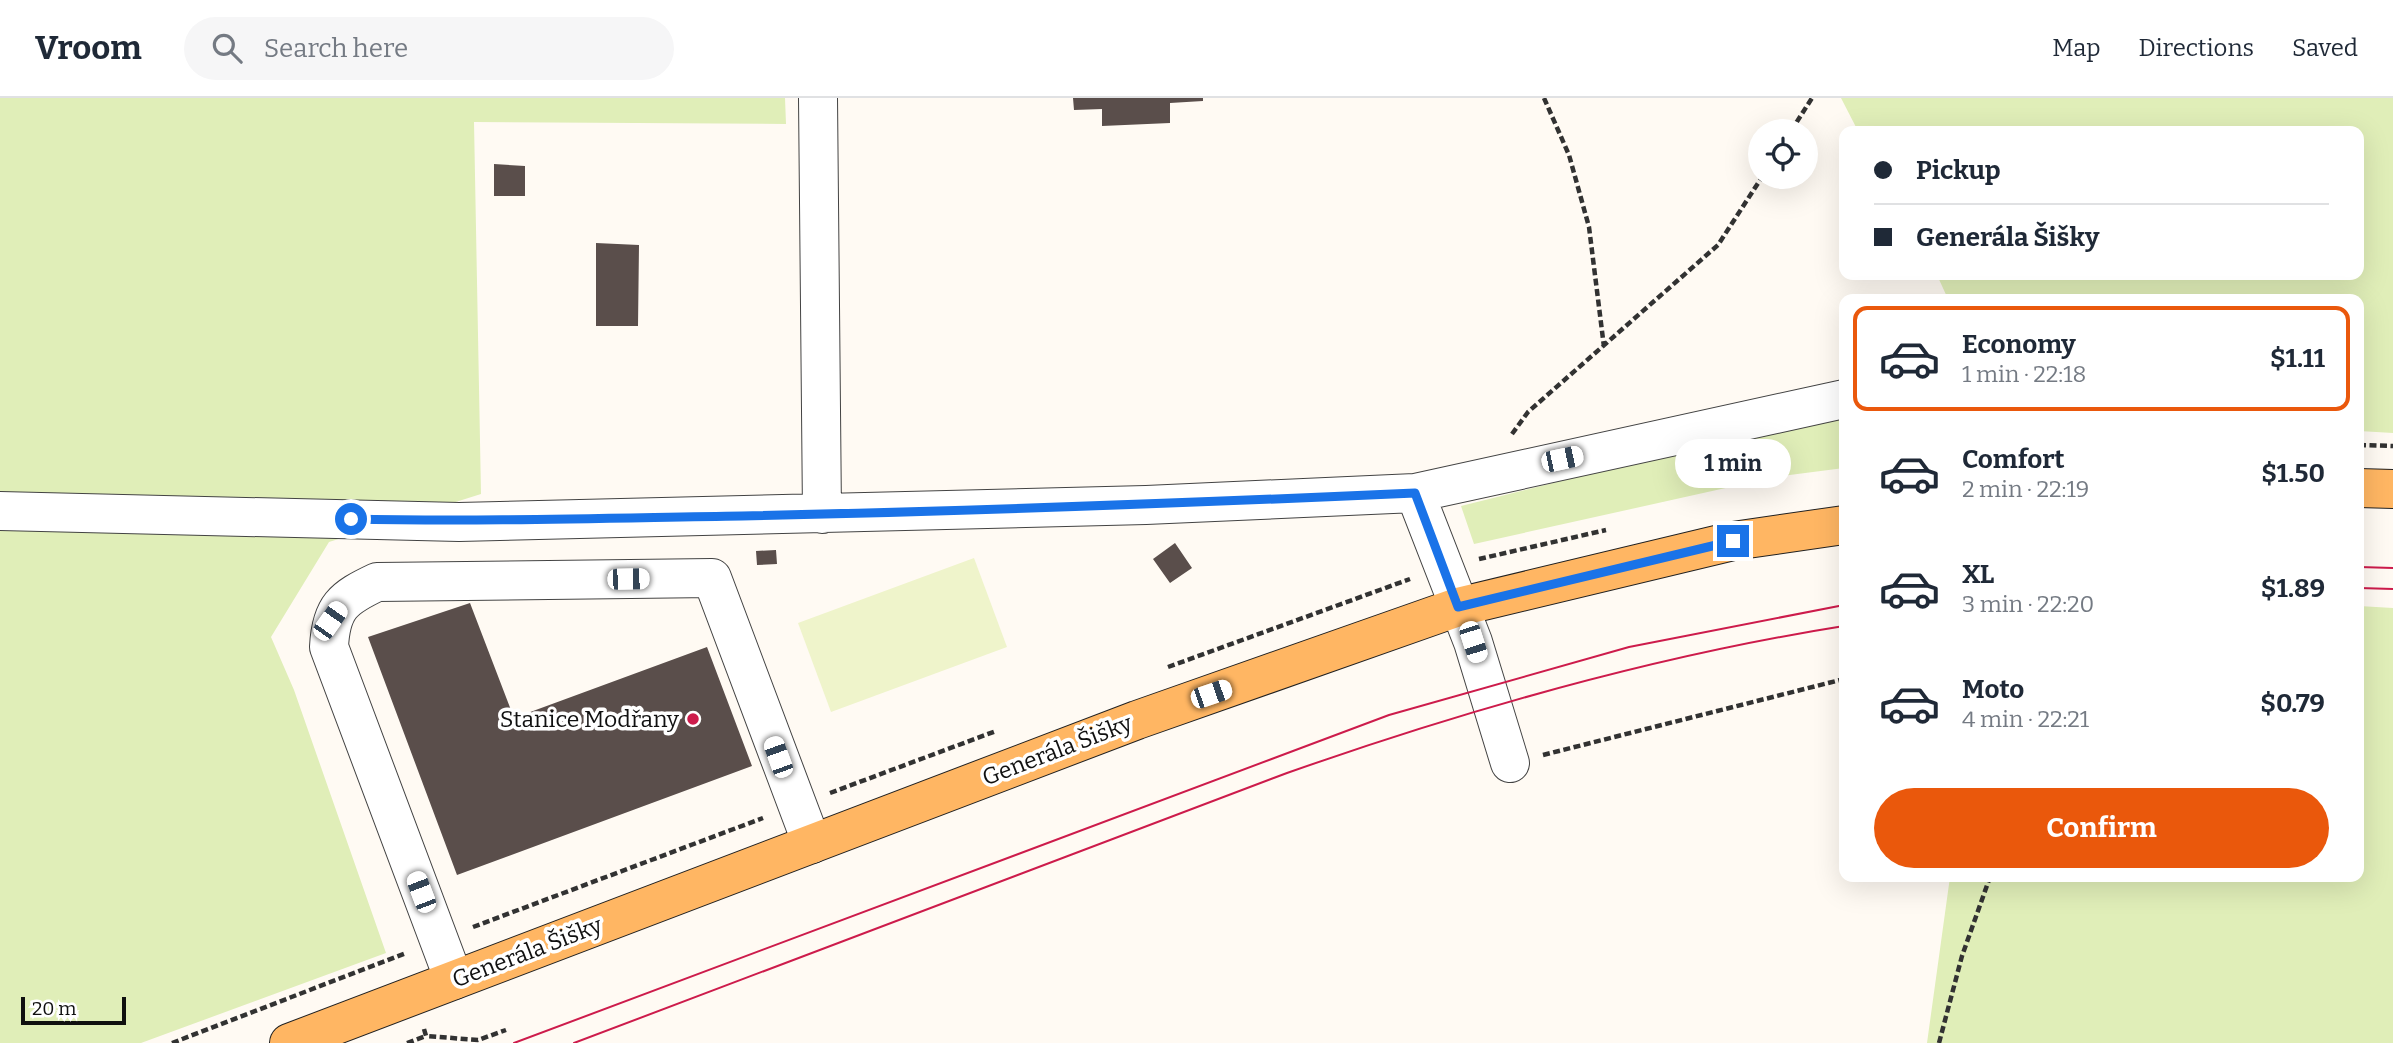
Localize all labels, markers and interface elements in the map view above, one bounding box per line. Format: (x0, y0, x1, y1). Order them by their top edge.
search box (184, 17, 674, 80)
text: Vroom (35, 28, 142, 68)
icon: search (208, 29, 246, 67)
text: Search here (264, 33, 408, 64)
text: Map (2052, 34, 2101, 62)
text: Directions (2139, 34, 2254, 62)
text: Saved (2292, 34, 2358, 62)
map controls (1748, 119, 1818, 189)
button: locate (1748, 119, 1818, 189)
text: Pickup (1916, 155, 2001, 186)
text: Generála Šišky (1916, 222, 2099, 253)
icon: car (1878, 327, 1941, 390)
text: Economy (1962, 329, 2076, 360)
text: $1.11 (2270, 343, 2325, 374)
text: 1 min · 22:18 (1962, 360, 2086, 388)
callout: 1 min (1675, 440, 1791, 488)
icon: car (1878, 442, 1941, 505)
car (1540, 444, 1585, 474)
text: Comfort (1962, 444, 2065, 475)
text: 1 min (1704, 449, 1762, 477)
text: $1.50 (2261, 458, 2325, 489)
text: 2 min · 22:19 (1962, 475, 2089, 503)
route start (335, 503, 367, 535)
route end (1717, 525, 1749, 557)
icon: car (1878, 557, 1941, 620)
text: XL (1962, 559, 1994, 590)
car (607, 568, 650, 590)
text: $1.89 (2261, 573, 2325, 604)
text: 3 min · 22:20 (1962, 590, 2094, 618)
car (310, 598, 351, 644)
car (1457, 619, 1490, 665)
icon: car (1878, 672, 1941, 735)
text: Moto (1962, 674, 2024, 705)
car (1188, 677, 1235, 711)
text: $0.79 (2260, 688, 2325, 719)
place label: Stanice Modřany (500, 705, 680, 733)
text: 4 min · 22:21 (1962, 705, 2089, 733)
street label: Generála Šišky (978, 708, 1137, 791)
marker: Stanice Modřany (685, 711, 701, 727)
car (761, 734, 796, 780)
button: Confirm (1874, 788, 2329, 868)
car (404, 869, 439, 915)
street label: Generála Šišky (448, 910, 607, 993)
scale bar (21, 994, 126, 1026)
text: 20 m (32, 997, 76, 1020)

